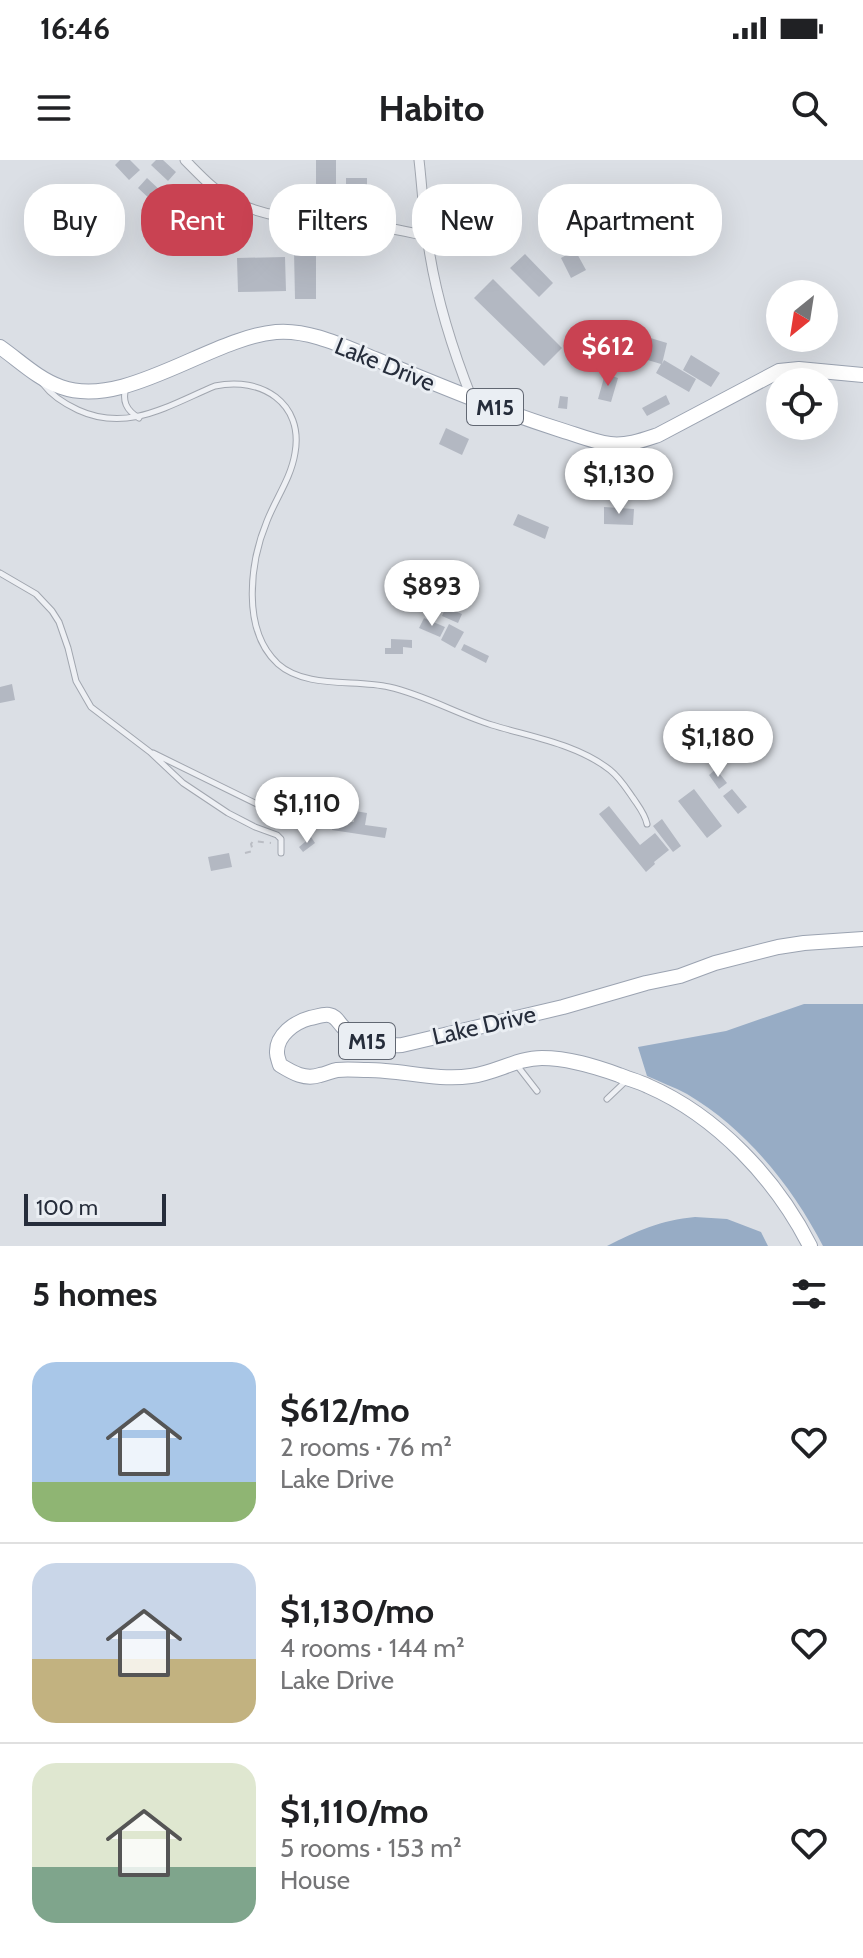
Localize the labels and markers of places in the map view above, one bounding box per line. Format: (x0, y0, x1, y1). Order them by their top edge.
pin: $612 (561, 320, 655, 388)
pin: $1,130 (554, 448, 684, 516)
pin: $893 (385, 560, 479, 628)
pin: $1,180 (653, 711, 783, 779)
pin: $1,110 (242, 777, 372, 845)

